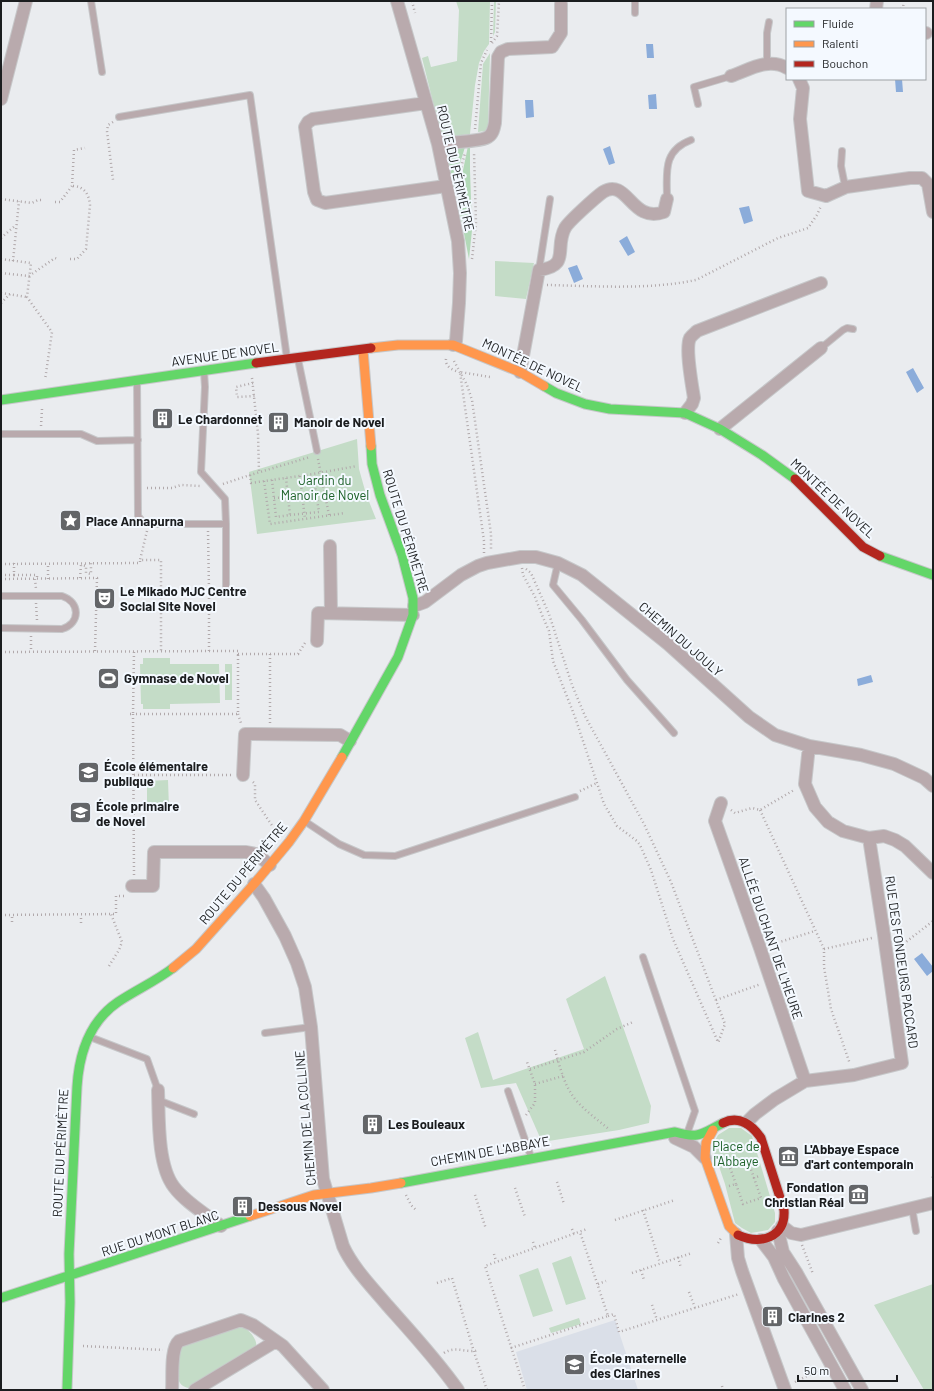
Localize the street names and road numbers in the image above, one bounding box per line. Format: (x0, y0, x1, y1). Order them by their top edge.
street label: ROUTE DU PÉRIMÈTRE (434, 104, 478, 233)
street label: MONTÉE DE NOVEL (480, 335, 586, 395)
street label: AVENUE DE NOVEL (170, 339, 280, 369)
street label: MONTÉE DE NOVEL (787, 455, 879, 541)
street label: ROUTE DU PÉRIMÈTRE (380, 467, 432, 595)
street label: CHEMIN DU JOULY (636, 598, 726, 680)
street label: ROUTE DU PÉRIMÈTRE (196, 818, 291, 927)
street label: ALLÉE DU CHANT DE L'HEURE (736, 855, 806, 1022)
street label: RUE DES FONDEURS PACCARD (882, 875, 922, 1049)
street label: CHEMIN DE LA COLLINE (291, 1050, 319, 1186)
street label: ROUTE DU PÉRIMÈTRE (49, 1088, 71, 1218)
street label: CHEMIN DE L'ABBAYE (429, 1133, 551, 1169)
street label: RUE DU MONT BLANC (99, 1206, 221, 1260)

